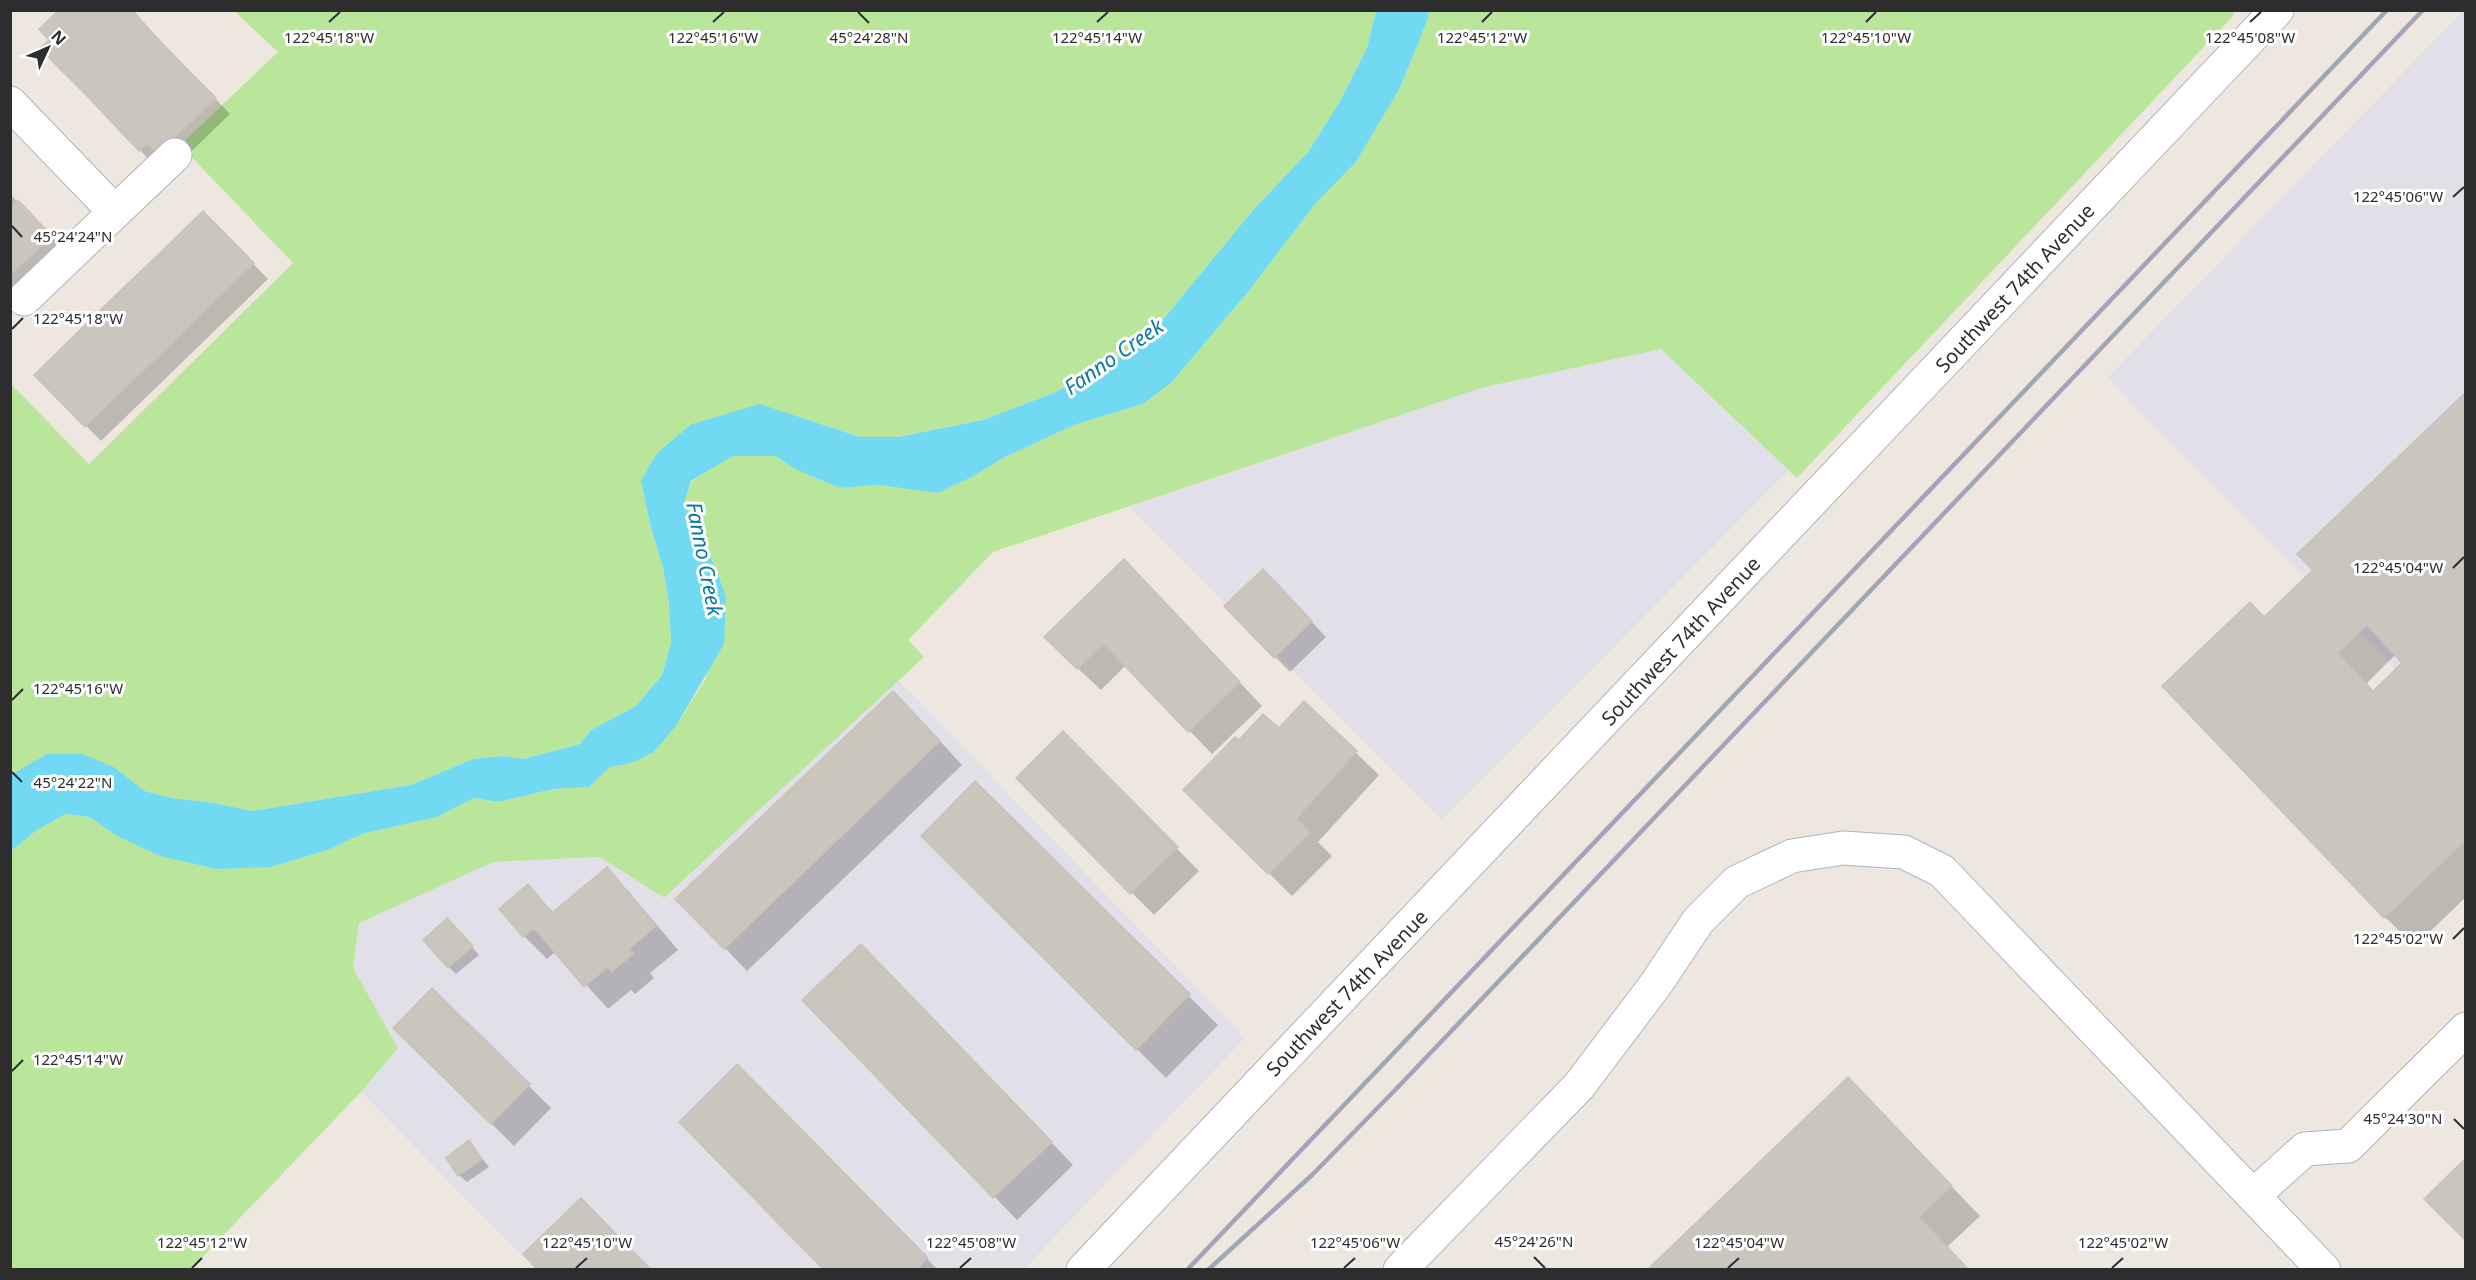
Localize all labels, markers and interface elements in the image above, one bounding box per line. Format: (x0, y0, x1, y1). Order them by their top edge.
north arrow (18, 18, 78, 78)
text: N (46, 25, 71, 50)
text: 122°45'18"W (284, 27, 374, 47)
text: 122°45'16"W (668, 27, 758, 47)
text: 45°24'28"N (830, 27, 908, 47)
text: 122°45'14"W (1052, 27, 1142, 47)
text: 122°45'12"W (1437, 27, 1527, 47)
text: 122°45'10"W (1821, 27, 1911, 47)
text: 122°45'08"W (2205, 27, 2295, 47)
text: 122°45'06"W (2353, 186, 2443, 206)
street label: Southwest 74th Avenue (1929, 197, 2100, 378)
text: 45°24'24"N (34, 226, 112, 246)
text: 122°45'18"W (33, 308, 123, 328)
water label: Fanno Creek (1058, 311, 1170, 401)
water label: Fanno Creek (680, 500, 730, 620)
street label: Southwest 74th Avenue (1595, 550, 1766, 731)
text: 122°45'04"W (2353, 557, 2443, 577)
text: 122°45'16"W (33, 678, 123, 698)
text: 45°24'22"N (34, 772, 112, 792)
street label: Southwest 74th Avenue (1260, 903, 1433, 1082)
text: 122°45'02"W (2353, 928, 2443, 948)
text: 122°45'14"W (33, 1049, 123, 1069)
text: 45°24'30"N (2364, 1108, 2442, 1128)
text: 45°24'26"N (1495, 1231, 1573, 1251)
text: 122°45'12"W (157, 1232, 247, 1252)
text: 122°45'10"W (542, 1232, 632, 1252)
text: 122°45'08"W (926, 1232, 1016, 1252)
text: 122°45'06"W (1310, 1232, 1400, 1252)
text: 122°45'04"W (1694, 1232, 1784, 1252)
text: 122°45'02"W (2078, 1232, 2168, 1252)

